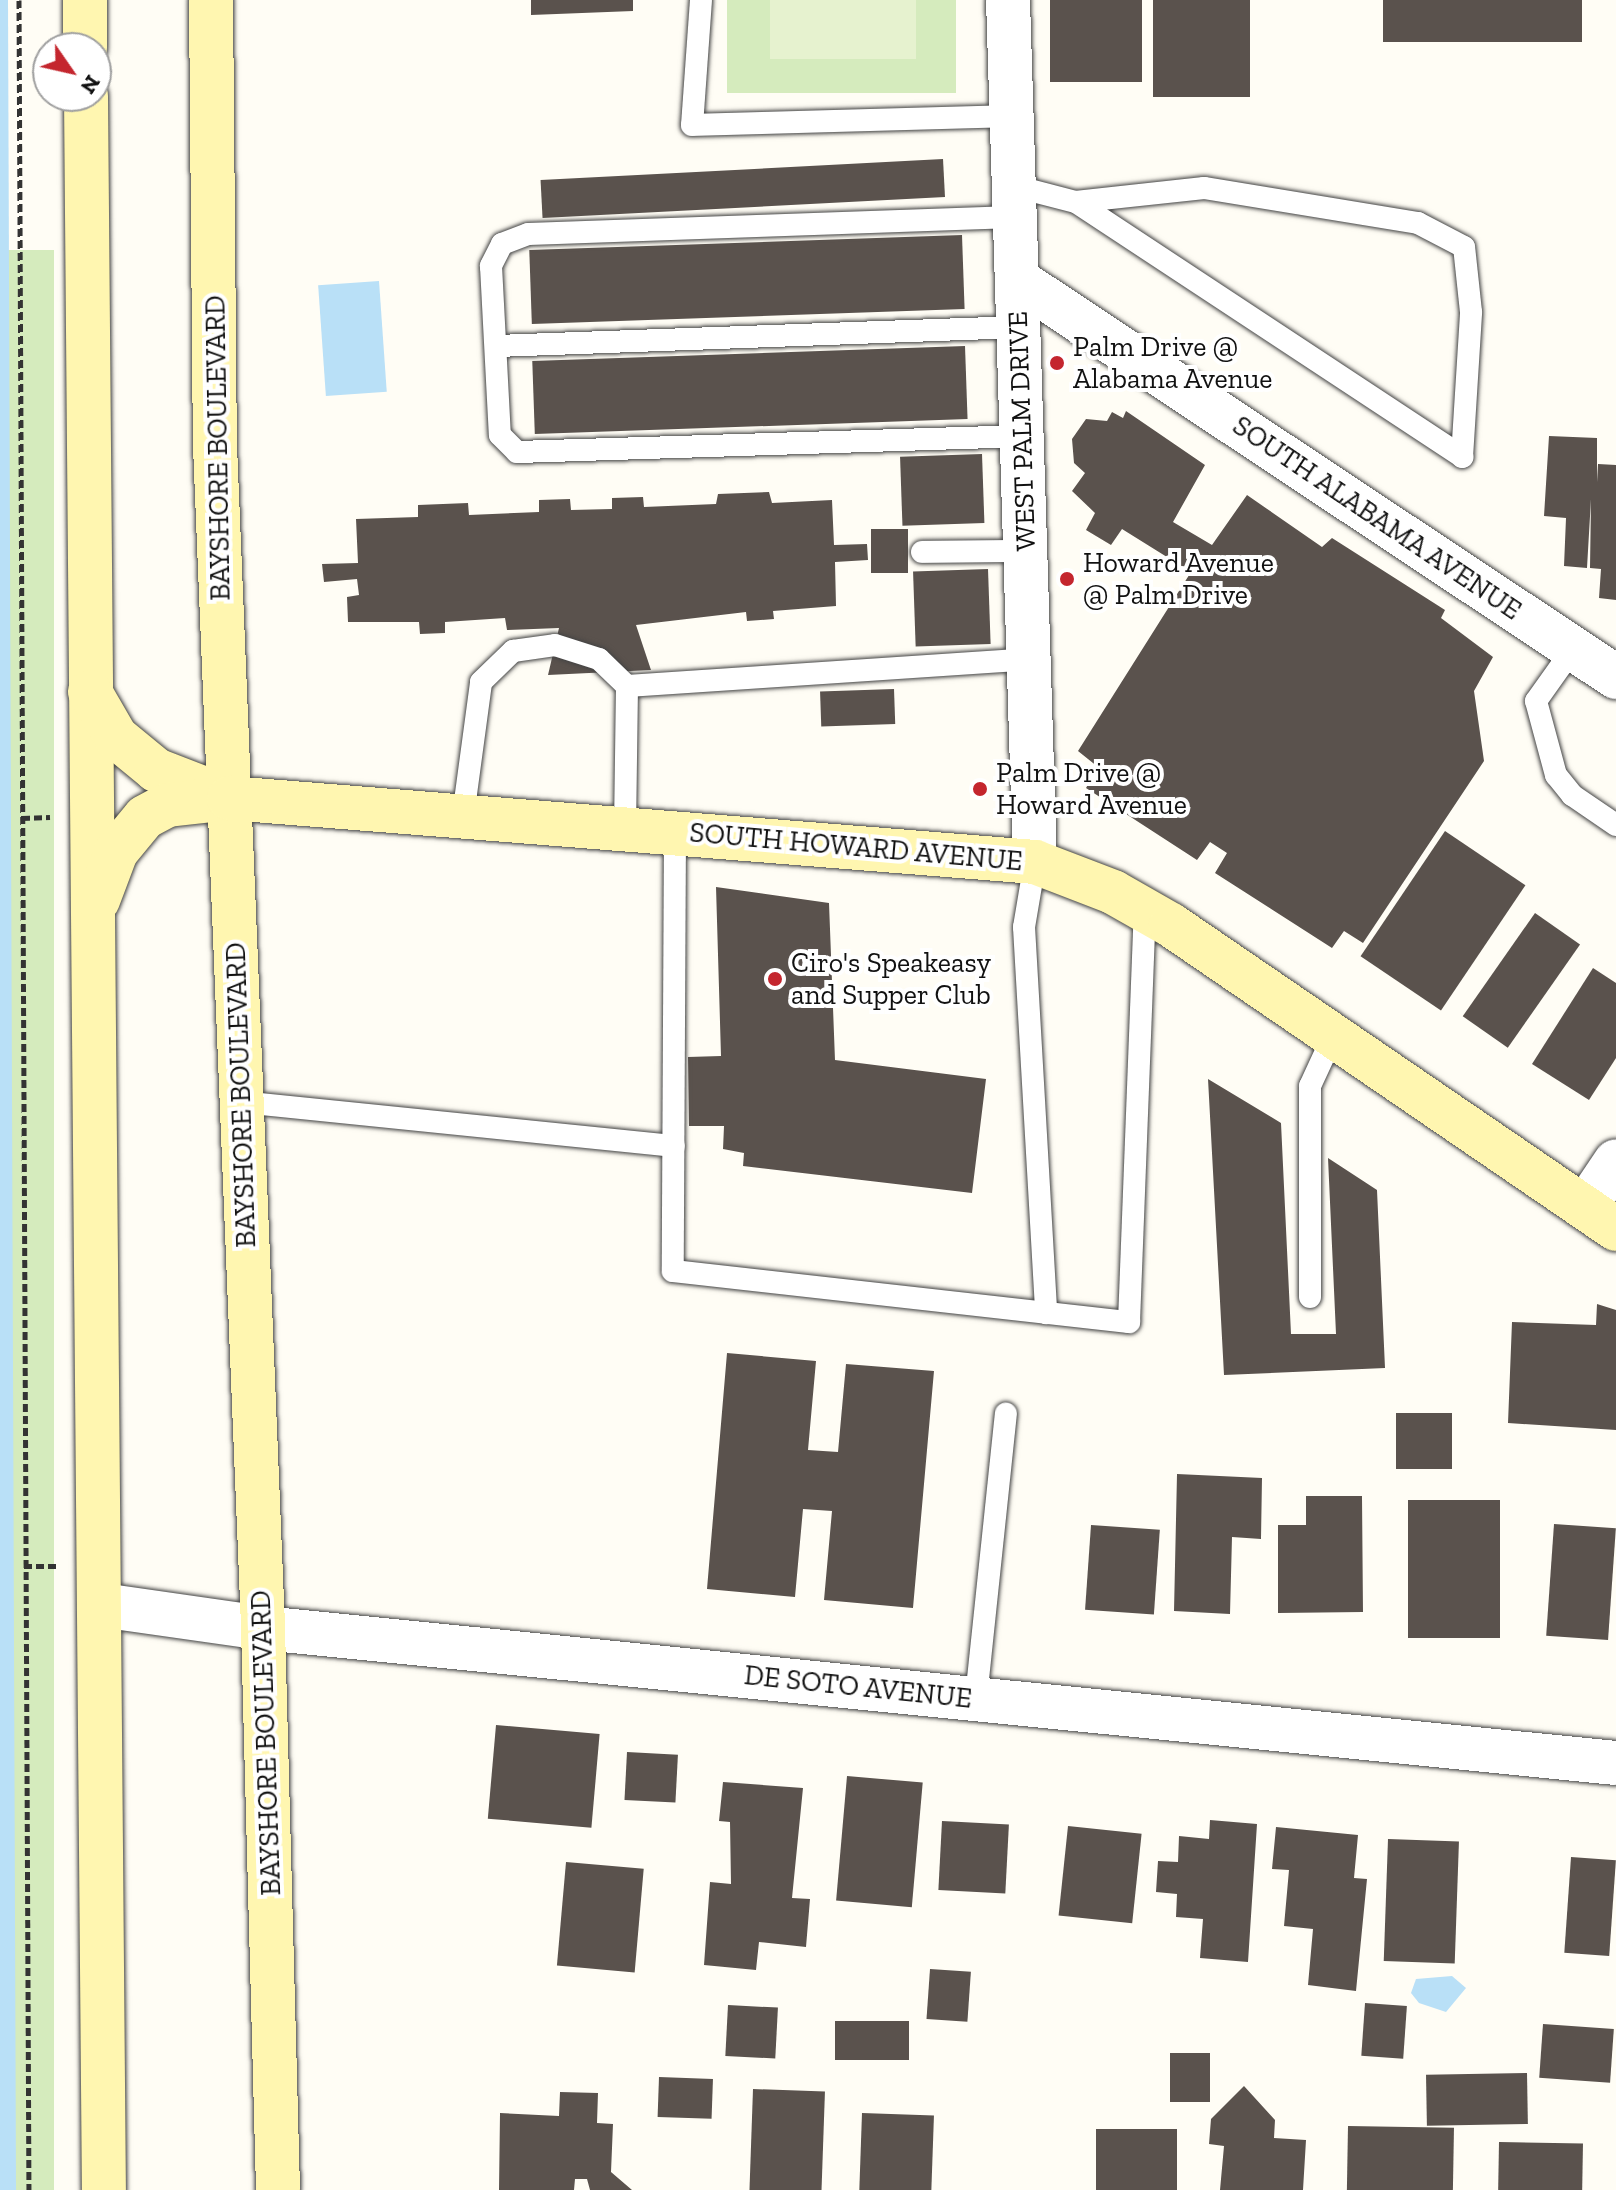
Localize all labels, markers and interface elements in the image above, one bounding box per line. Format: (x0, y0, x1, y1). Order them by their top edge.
north arrow (32, 32, 112, 112)
text: N (75, 70, 107, 99)
street label: BAYSHORE BOULEVARD (199, 295, 237, 601)
street label: WEST PALM DRIVE (1001, 310, 1043, 552)
place label: Palm Drive @ Alabama Avenue (1073, 330, 1273, 396)
marker: Palm Drive @ Alabama Avenue (1048, 354, 1066, 372)
street label: SOUTH ALABAMA AVENUE (1225, 408, 1529, 628)
place label: Howard Avenue @ Palm Drive (1083, 546, 1275, 612)
marker: Howard Avenue @ Palm Drive (1058, 570, 1076, 588)
place label: Palm Drive @ Howard Avenue (996, 756, 1188, 822)
marker: Palm Drive @ Howard Avenue (971, 780, 989, 798)
street label: SOUTH HOWARD AVENUE (688, 816, 1024, 878)
street label: BAYSHORE BOULEVARD (219, 942, 263, 1248)
place label: Ciro's Speakeasy and Supper Club (791, 946, 991, 1012)
marker: Ciro's Speakeasy and Supper Club (766, 970, 784, 988)
street label: BAYSHORE BOULEVARD (244, 1590, 288, 1896)
street label: DE SOTO AVENUE (742, 1658, 974, 1716)

